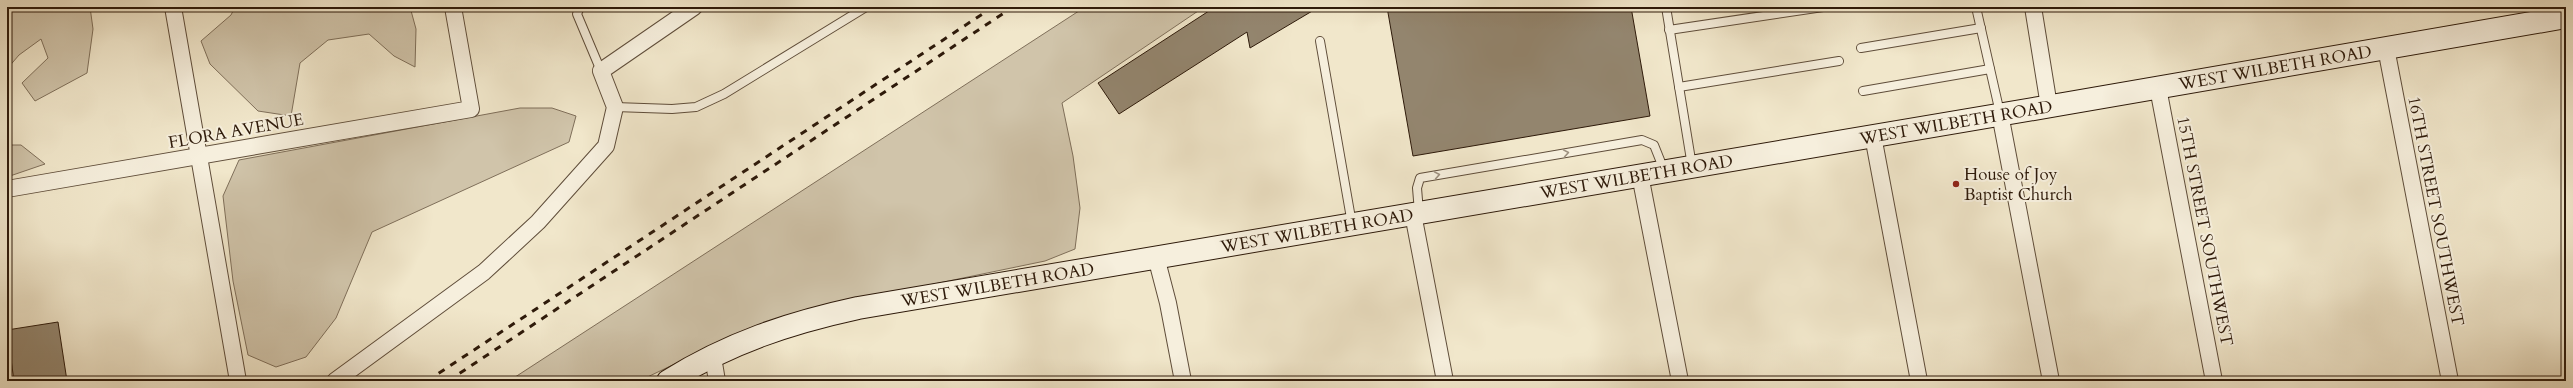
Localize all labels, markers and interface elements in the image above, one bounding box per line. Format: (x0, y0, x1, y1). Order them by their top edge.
street label: WEST WILBETH ROAD (2176, 39, 2374, 95)
street label: WEST WILBETH ROAD (1856, 94, 2054, 150)
street label: 16TH STREET SOUTHWEST (2402, 94, 2470, 328)
street label: FLORA AVENUE (167, 108, 305, 154)
street label: 15TH STREET SOUTHWEST (2171, 114, 2239, 348)
street label: WEST WILBETH ROAD (1537, 149, 1735, 204)
one-way arrow (1562, 149, 1569, 158)
place label: House of Joy Baptist Church (1964, 163, 2073, 206)
one-way arrow (1434, 172, 1441, 180)
marker: House of Joy Baptist Church (1951, 179, 1961, 189)
street label: WEST WILBETH ROAD (1218, 203, 1415, 258)
street label: WEST WILBETH ROAD (898, 257, 1096, 312)

